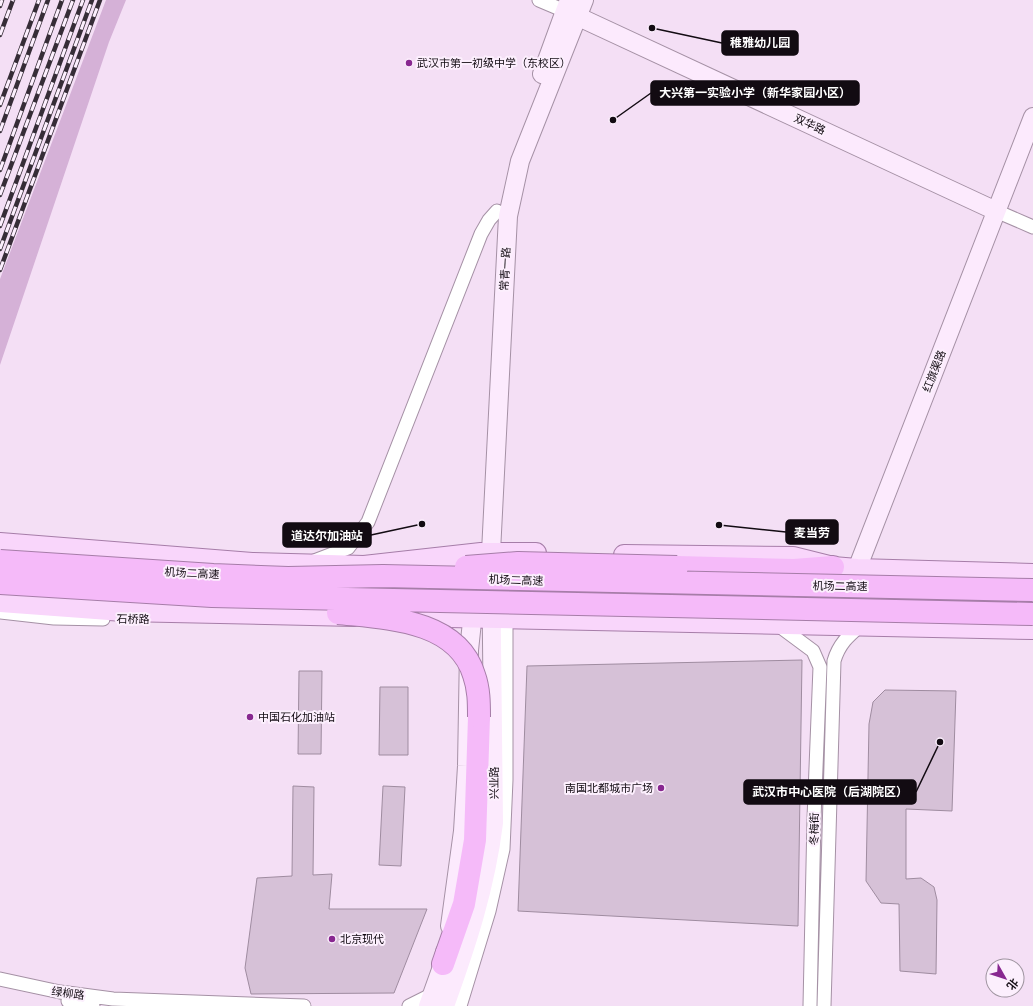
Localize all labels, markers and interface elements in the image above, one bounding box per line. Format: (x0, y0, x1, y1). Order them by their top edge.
callout: 稚雅幼儿园 (722, 31, 798, 55)
text: 稚雅幼儿园 (730, 36, 790, 50)
place label: 武汉市第一初级中学（东校区） (417, 57, 571, 69)
marker: 武汉市第一初级中学（东校区） (404, 58, 414, 68)
callout: 大兴第一实验小学（新华家园小区） (651, 81, 859, 105)
text: 大兴第一实验小学（新华家园小区） (659, 86, 851, 100)
street label: 双华路 (793, 112, 827, 136)
street label: 常青一路 (498, 247, 512, 291)
street label: 红旗渠路 (921, 348, 947, 394)
callout: 麦当劳 (786, 520, 838, 544)
callout: 道达尔加油站 (283, 523, 371, 547)
text: 麦当劳 (794, 526, 830, 540)
text: 道达尔加油站 (291, 529, 363, 543)
street label: 机场二高速 (164, 566, 220, 580)
street label: 机场二高速 (488, 573, 544, 587)
street label: 机场二高速 (812, 580, 868, 592)
street label: 石桥路 (116, 613, 150, 625)
place label: 中国石化加油站 (258, 711, 335, 723)
marker: 中国石化加油站 (245, 712, 255, 722)
street label: 兴业路 (488, 767, 500, 800)
callout: 武汉市中心医院（后湖院区） (744, 780, 916, 804)
place label: 南国北都城市广场 (565, 782, 653, 794)
marker: 南国北都城市广场 (656, 783, 666, 793)
text: 武汉市中心医院（后湖院区） (752, 785, 908, 799)
street label: 冬梅街 (808, 812, 820, 846)
place label: 北京现代 (340, 933, 384, 945)
marker: 北京现代 (327, 934, 337, 944)
north arrow (985, 958, 1025, 998)
text: 北 (1005, 976, 1021, 992)
street label: 绿柳路 (51, 985, 85, 1001)

